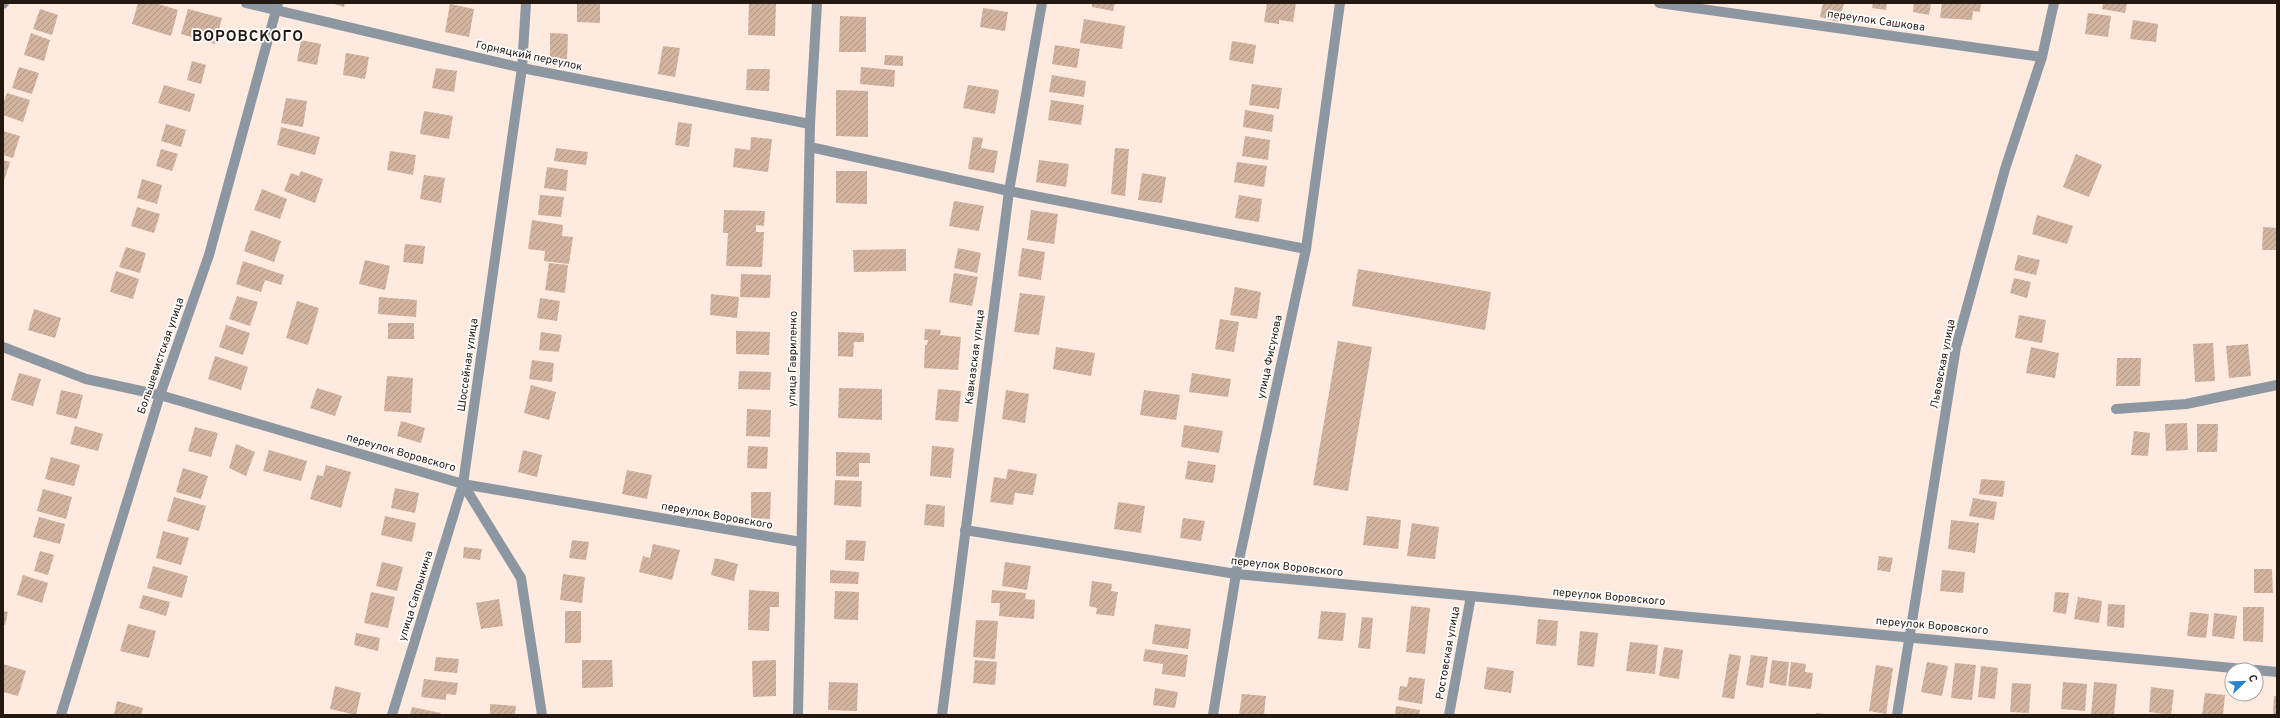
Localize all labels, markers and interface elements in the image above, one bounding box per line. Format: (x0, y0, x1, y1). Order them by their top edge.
street label: переулок Сашкова (1826, 7, 1926, 35)
district label: ВОРОВСКОГО (192, 28, 304, 47)
street label: Горняцкий переулок (474, 38, 584, 74)
street label: Большевистская улица (134, 296, 188, 416)
street label: Кавказская улица (962, 309, 988, 405)
street label: улица Гавриленко (785, 311, 801, 407)
street label: улица Фисунова (1254, 314, 1286, 400)
street label: Шоссейная улица (455, 317, 482, 413)
street label: Львовская улица (1927, 318, 1959, 410)
street label: переулок Воровского (345, 431, 457, 475)
street label: переулок Воровского (660, 499, 774, 533)
street label: улица Сапрыкина (396, 549, 436, 643)
street label: переулок Воровского (1230, 554, 1344, 580)
street label: переулок Воровского (1552, 585, 1666, 609)
street label: Ростовская улица (1433, 605, 1463, 701)
street label: переулок Воровского (1875, 614, 1989, 638)
north arrow (2224, 662, 2264, 702)
text: С (2244, 673, 2260, 684)

